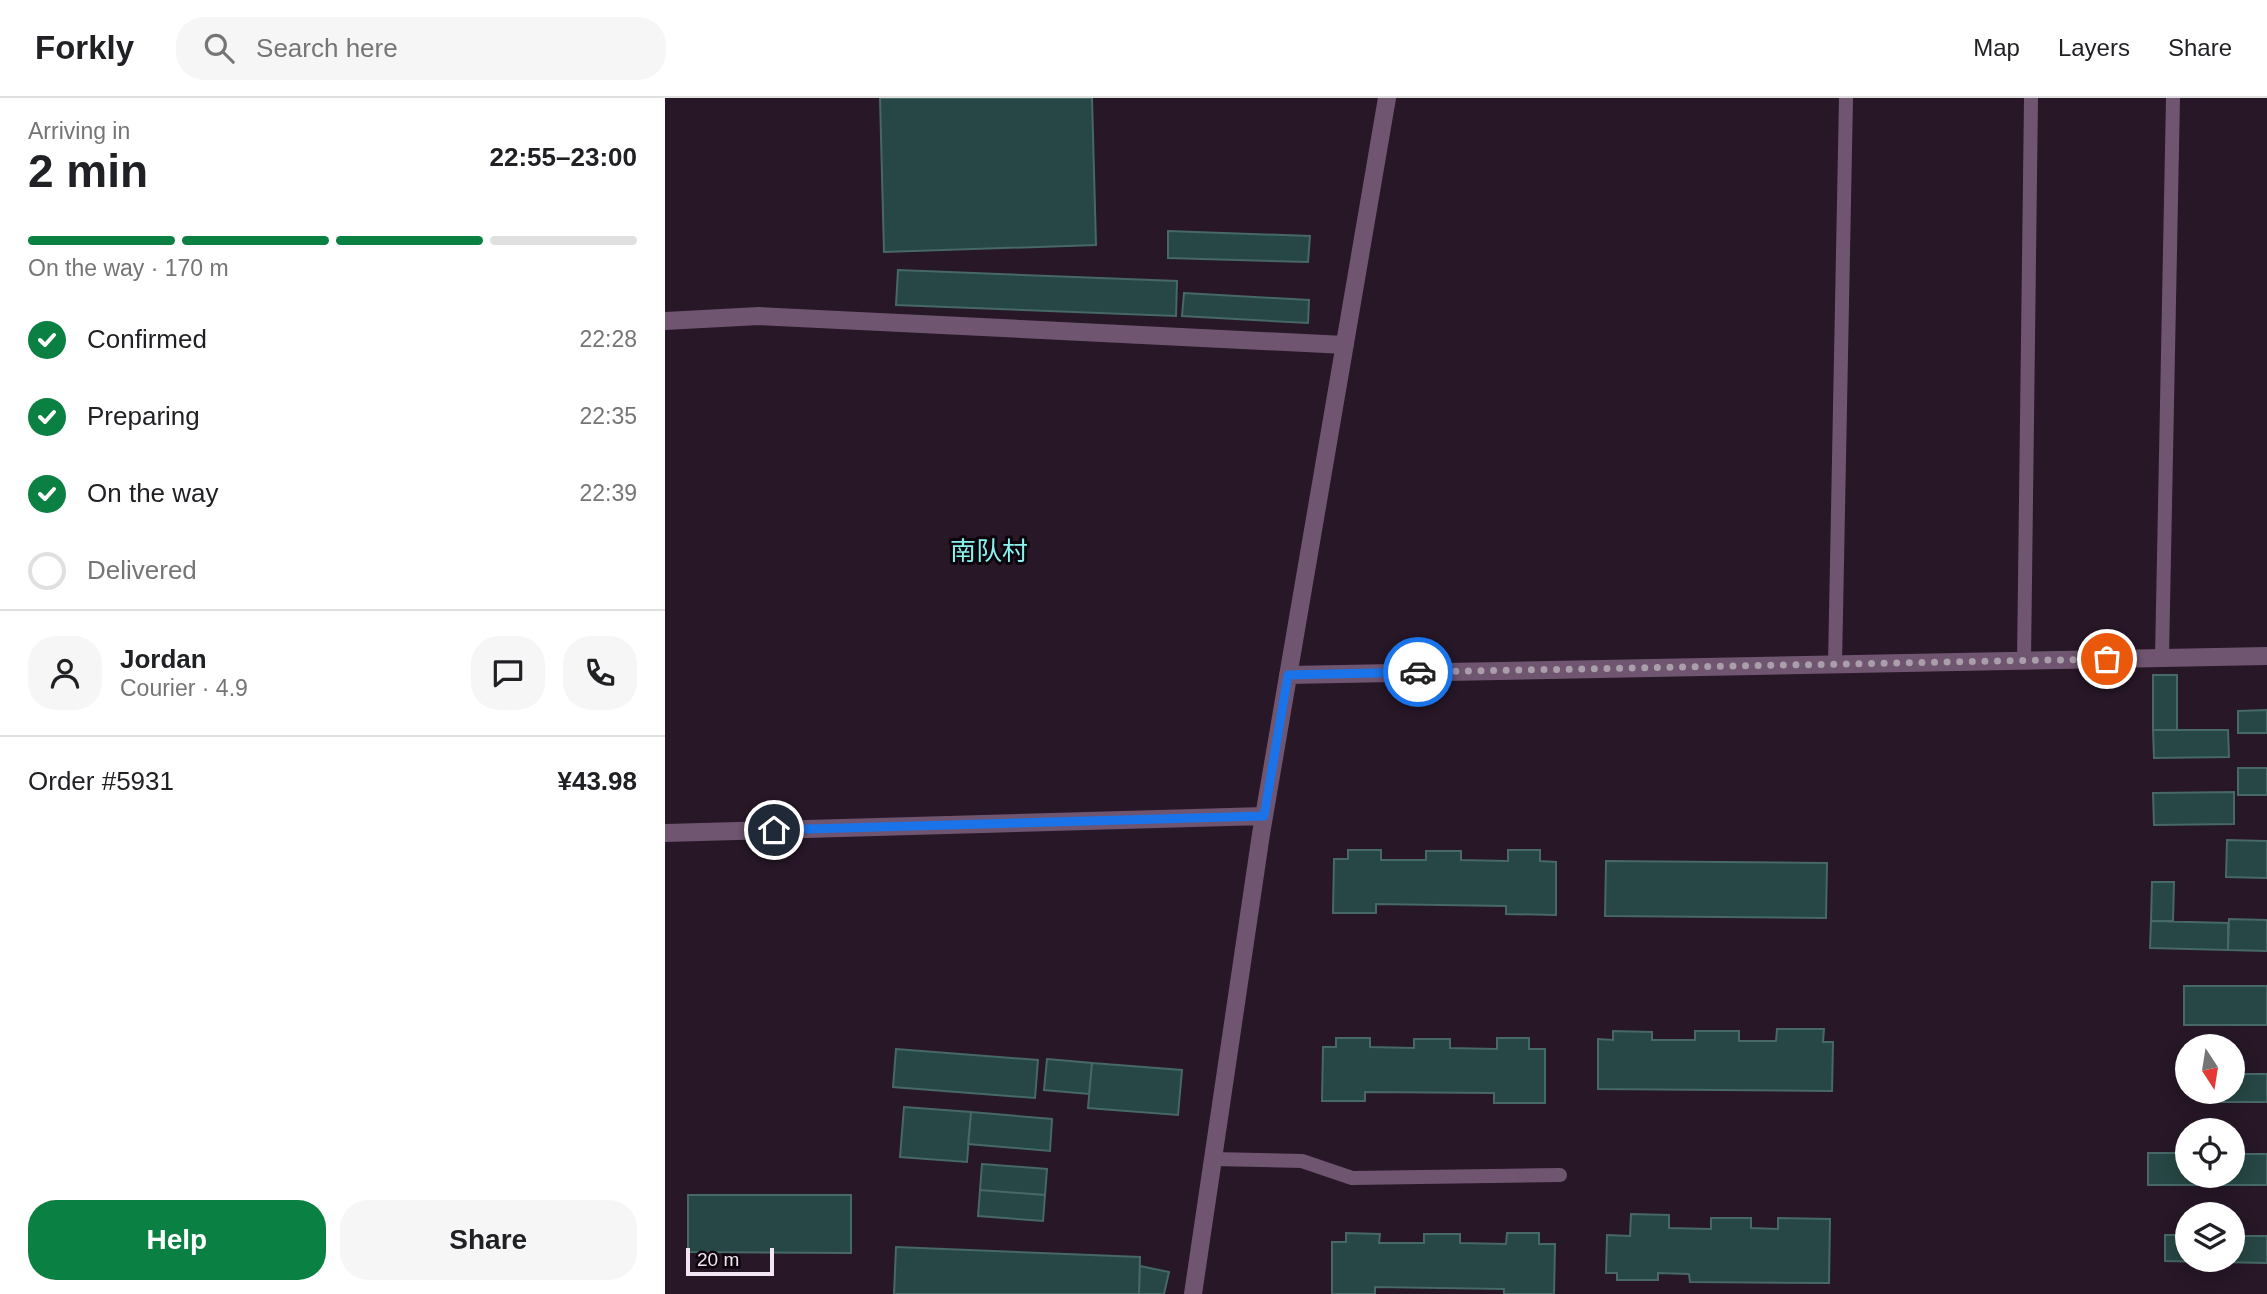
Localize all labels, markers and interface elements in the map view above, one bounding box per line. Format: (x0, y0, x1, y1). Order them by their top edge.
search box (176, 17, 666, 80)
text: Forkly (35, 29, 134, 66)
icon: search (200, 29, 238, 67)
text: Search here (256, 33, 398, 63)
text: Map (1973, 34, 2020, 61)
text: Layers (2058, 34, 2130, 61)
text: Share (2168, 34, 2232, 61)
text: Arriving in (28, 118, 130, 144)
text: 22:55–23:00 (490, 142, 637, 172)
text: 2 min (28, 145, 148, 197)
text: On the way · 170 m (28, 255, 229, 281)
icon: check (28, 321, 66, 359)
text: Confirmed (87, 324, 207, 354)
text: 22:28 (579, 326, 637, 352)
icon: check (28, 398, 66, 436)
text: Preparing (87, 401, 200, 431)
text: 22:35 (579, 403, 637, 429)
icon: check (28, 475, 66, 513)
text: On the way (87, 478, 219, 508)
text: 22:39 (579, 480, 637, 506)
district label: 南队村 (950, 536, 1028, 566)
text: Delivered (87, 555, 197, 585)
pin (2077, 629, 2137, 689)
button: person (28, 636, 102, 710)
button: chat (471, 636, 545, 710)
button: phone (563, 636, 637, 710)
courier (1383, 637, 1453, 707)
icon: bag (2088, 640, 2126, 678)
text: Jordan (120, 644, 207, 674)
icon: car (1399, 653, 1437, 691)
text: Courier · 4.9 (120, 675, 248, 701)
text: Order #5931 (28, 766, 174, 796)
text: ¥43.98 (557, 766, 637, 796)
pin (744, 800, 804, 860)
icon: home (755, 811, 793, 849)
north arrow (2175, 1034, 2245, 1104)
map controls (2175, 1034, 2245, 1272)
button: locate (2175, 1118, 2245, 1188)
button: Help (28, 1200, 326, 1280)
button: Share (340, 1200, 637, 1280)
button: layers (2175, 1202, 2245, 1272)
scale bar (686, 1245, 773, 1277)
text: 20 m (697, 1249, 739, 1270)

